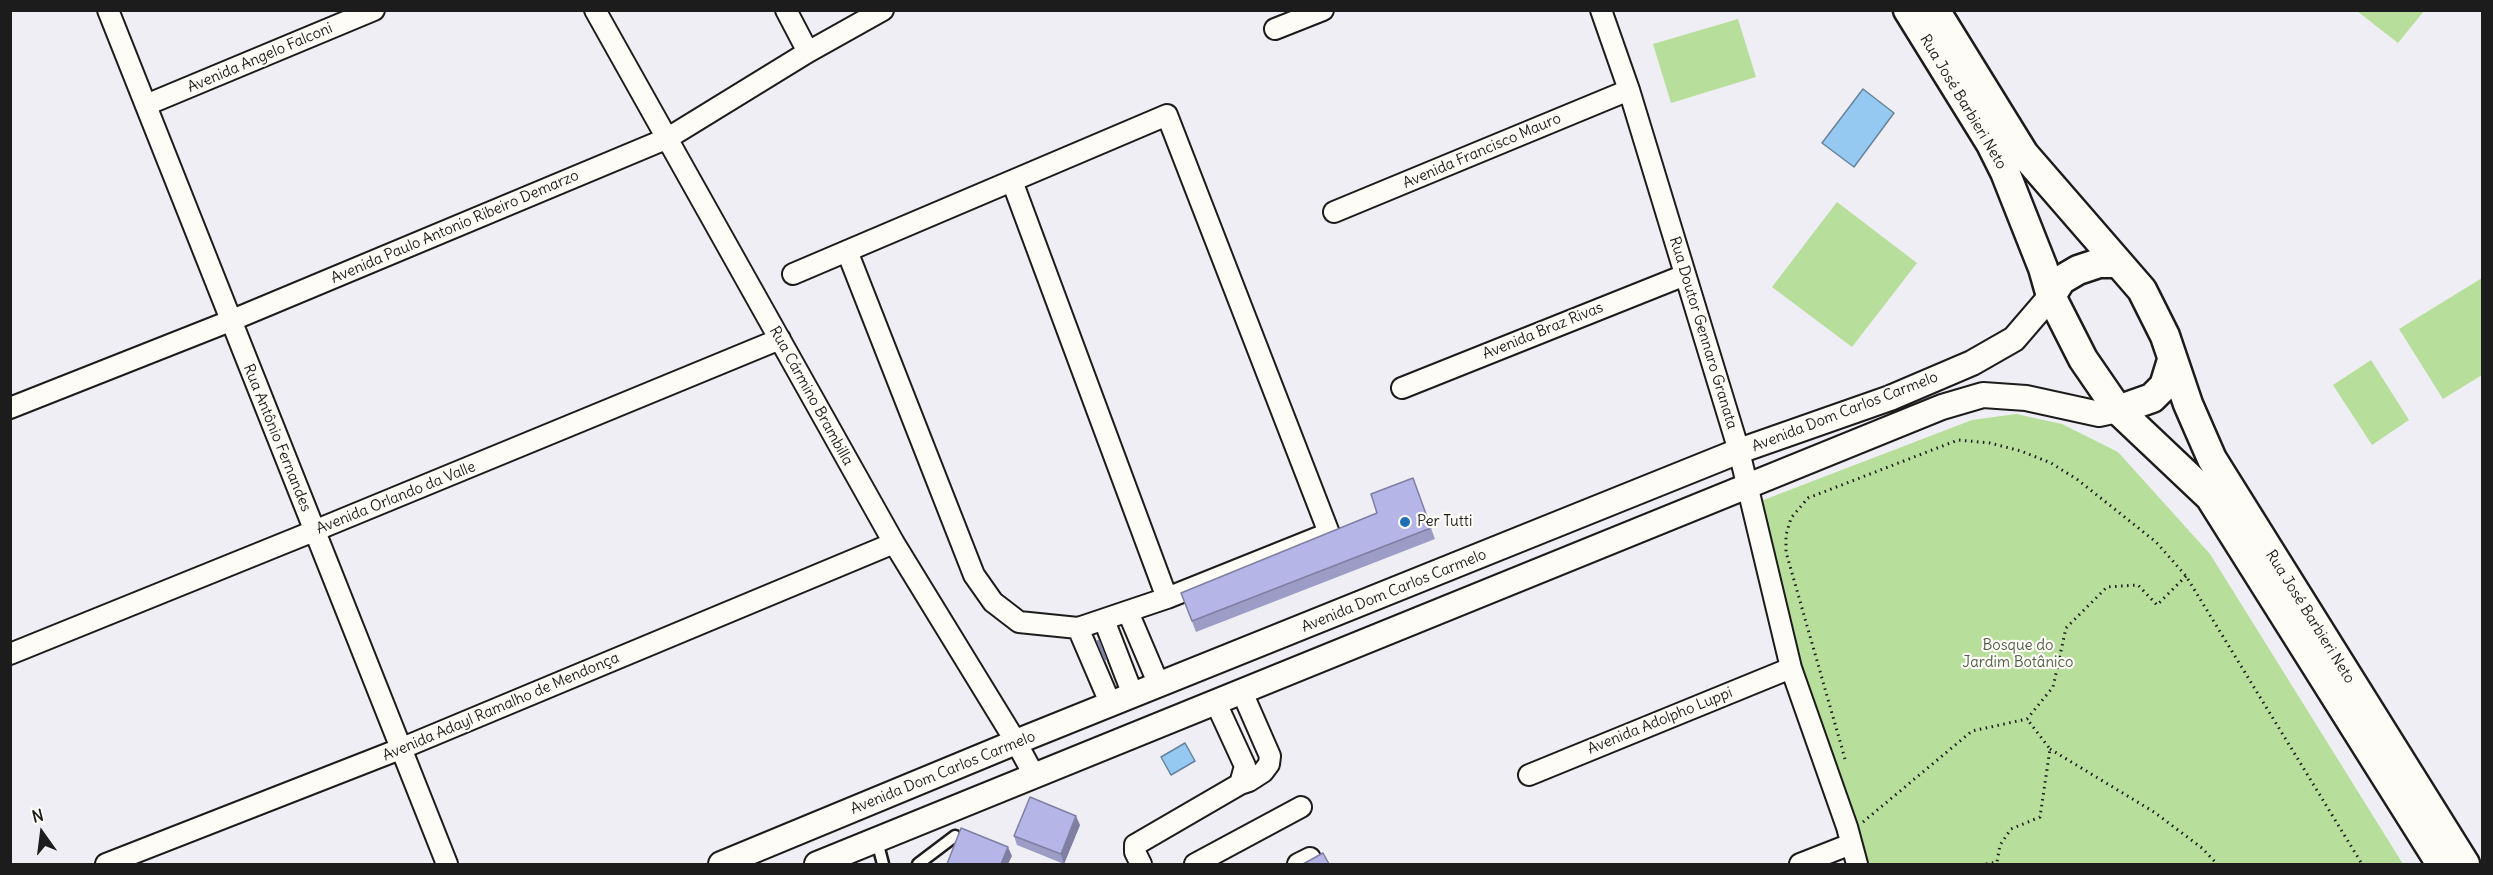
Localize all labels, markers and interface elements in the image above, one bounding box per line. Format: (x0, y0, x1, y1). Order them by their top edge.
street label: Avenida Angelo Falconi (185, 19, 335, 97)
street label: Rua José Barbieri Neto (1916, 31, 2010, 173)
street label: Avenida Francisco Mauro (1400, 110, 1564, 192)
street label: Avenida Paulo Antonio Ribeiro Demarzo (328, 166, 582, 288)
street label: Rua Doutor Gennaro Granata (1665, 235, 1741, 431)
street label: Avenida Braz Rivas (1480, 299, 1606, 363)
street label: Rua Cármino Brambilla (765, 323, 857, 469)
street label: Rua Antônio Fernandes (239, 362, 315, 514)
street label: Avenida Dom Carlos Carmelo (1749, 368, 1941, 456)
street label: Avenida Orlando da Valle (314, 458, 478, 538)
place label: Per Tutti (1417, 513, 1472, 531)
marker: Per Tutti (1398, 515, 1412, 529)
street label: Avenida Dom Carlos Carmelo (1299, 546, 1489, 636)
street label: Rua José Barbieri Neto (2262, 547, 2358, 687)
park label: Bosque do Jardim Botânico (1963, 637, 2073, 672)
street label: Avenida Adayl Ramalho de Mendonça (380, 649, 622, 765)
street label: Avenida Adolpho Luppi (1585, 684, 1735, 758)
street label: Avenida Dom Carlos Carmelo (848, 728, 1038, 818)
north arrow (12, 803, 72, 863)
text: N (30, 804, 45, 827)

